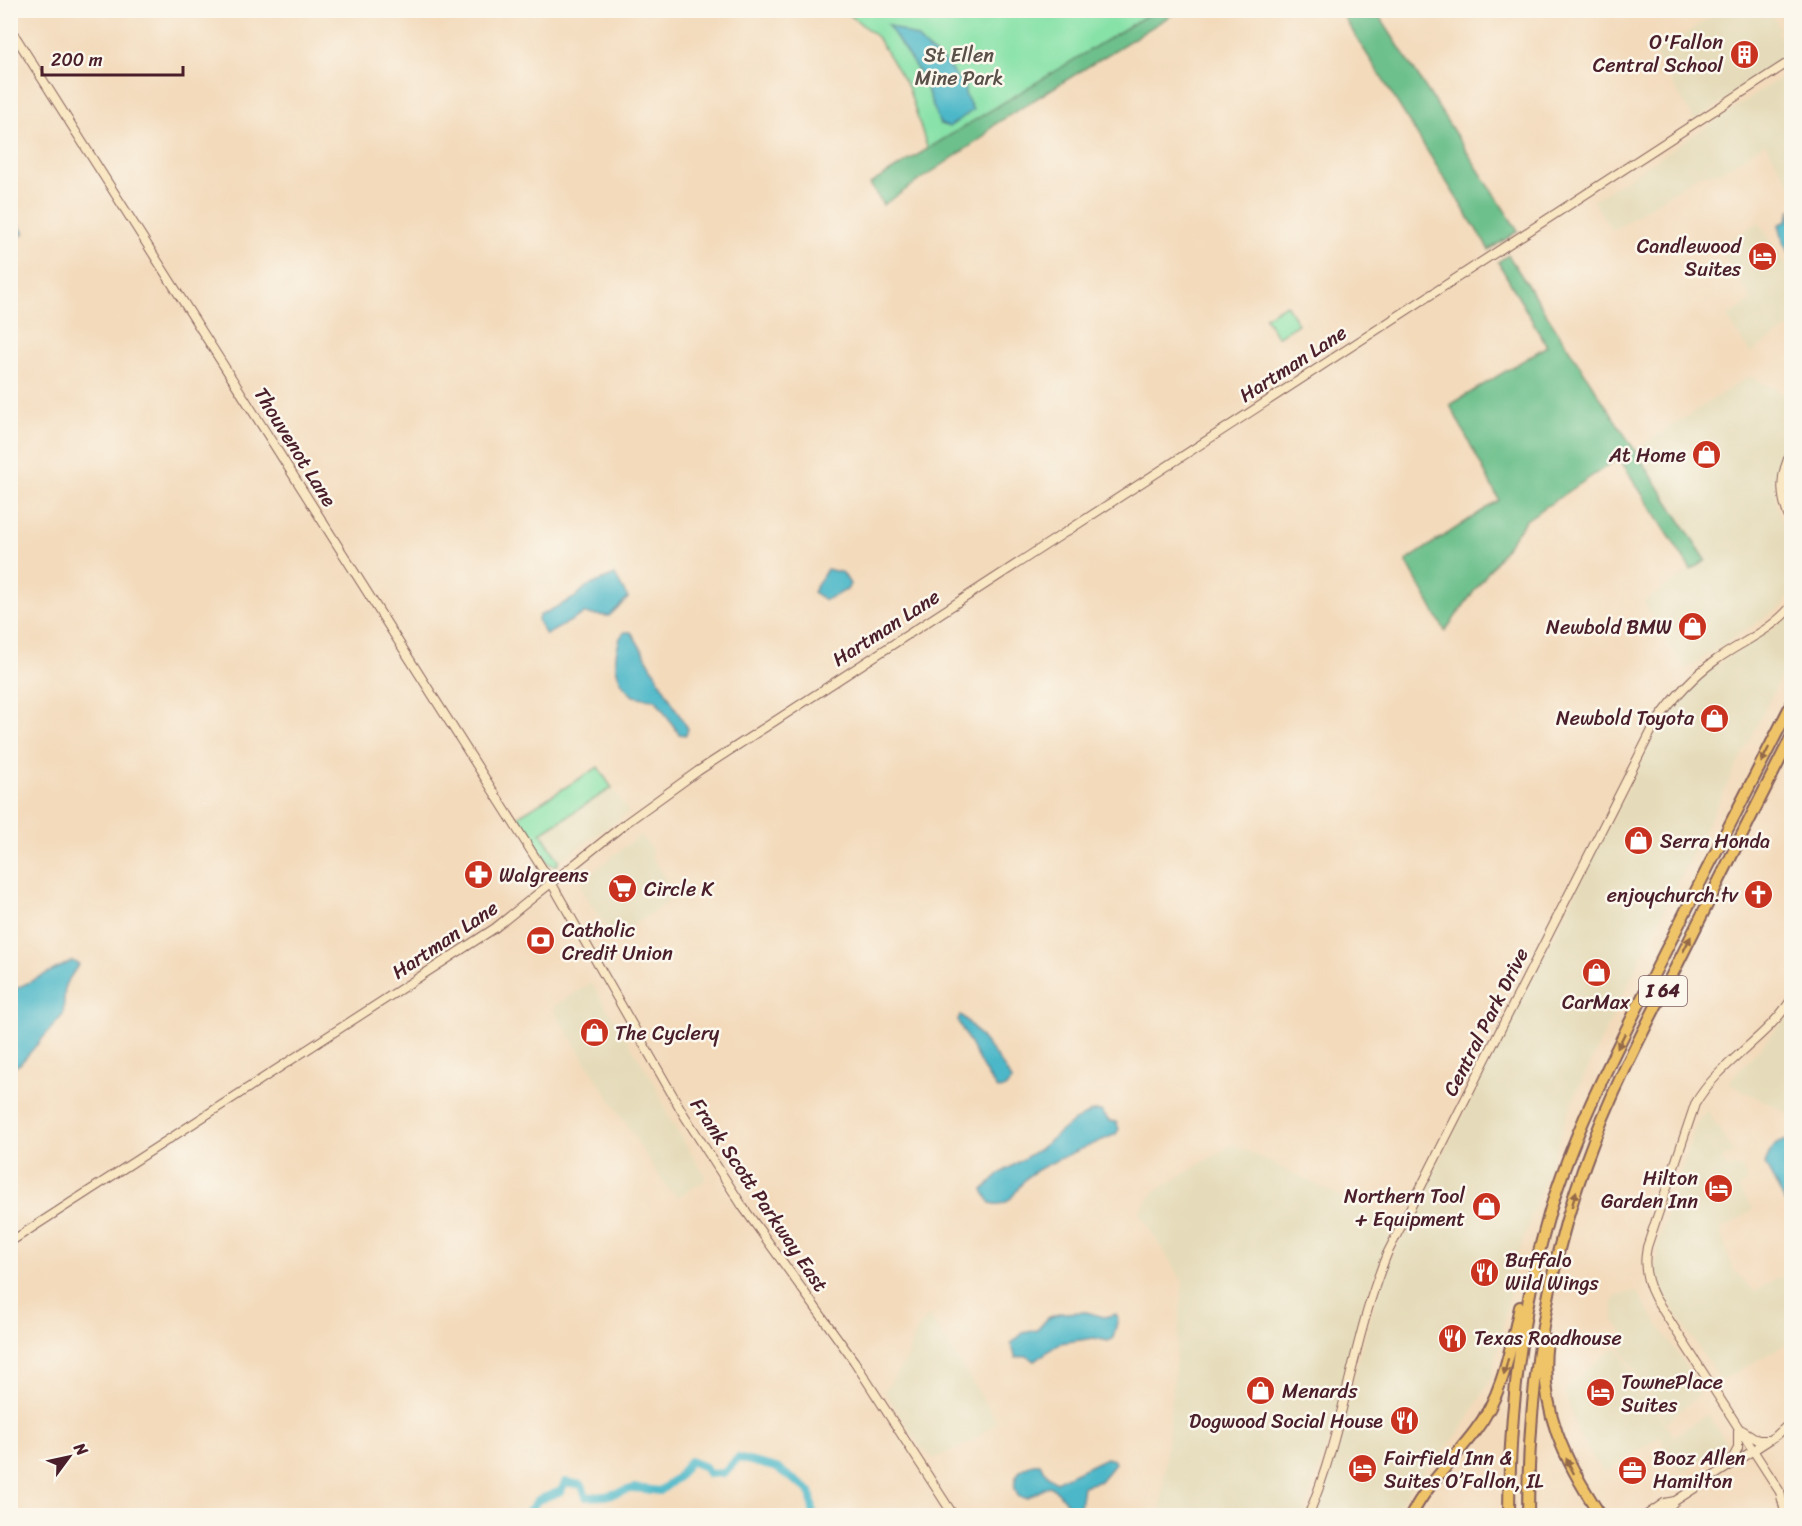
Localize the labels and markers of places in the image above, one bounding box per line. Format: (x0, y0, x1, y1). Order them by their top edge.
place label: O'Fallon Central School (1593, 25, 1724, 83)
building icon: O'Fallon Central School (1728, 38, 1760, 70)
place label: Candlewood Suites (1637, 229, 1742, 287)
hotel icon: Candlewood Suites (1746, 241, 1778, 273)
place label: At Home (1608, 438, 1686, 473)
shop icon: At Home (1691, 439, 1723, 471)
place label: Newbold BMW (1546, 610, 1672, 645)
shop icon: Newbold BMW (1677, 611, 1709, 643)
place label: Newbold Toyota (1556, 701, 1695, 736)
shop icon: Newbold Toyota (1699, 702, 1731, 734)
place label: Serra Honda (1660, 824, 1770, 859)
shop icon: Serra Honda (1623, 825, 1655, 857)
place label: Walgreens (499, 858, 589, 893)
pharmacy icon: Walgreens (462, 859, 494, 891)
place label: Circle K (644, 872, 715, 907)
supermarket icon: Circle K (607, 873, 639, 905)
place label: enjoychurch.tv (1607, 878, 1740, 913)
church icon: enjoychurch.tv (1743, 879, 1775, 911)
place label: Catholic Credit Union (562, 913, 673, 971)
bank icon: Catholic Credit Union (525, 925, 557, 957)
shop icon: CarMax (1580, 956, 1612, 988)
place label: CarMax (1562, 985, 1631, 1020)
place label: The Cyclery (615, 1016, 720, 1051)
shop icon: The Cyclery (578, 1017, 610, 1049)
place label: Hilton Garden Inn (1601, 1161, 1698, 1219)
hotel icon: Hilton Garden Inn (1703, 1173, 1735, 1205)
place label: Northern Tool + Equipment (1344, 1179, 1465, 1237)
shop icon: Northern Tool + Equipment (1470, 1191, 1502, 1223)
place label: Buffalo Wild Wings (1505, 1243, 1600, 1301)
restaurant icon: Buffalo Wild Wings (1468, 1256, 1500, 1288)
place label: Texas Roadhouse (1474, 1321, 1622, 1356)
restaurant icon: Texas Roadhouse (1437, 1322, 1469, 1354)
place label: TownePlace Suites (1621, 1365, 1723, 1423)
place label: Menards (1282, 1374, 1358, 1409)
shop icon: Menards (1245, 1375, 1277, 1407)
hotel icon: TownePlace Suites (1584, 1377, 1616, 1409)
place label: Dogwood Social House (1189, 1404, 1383, 1439)
restaurant icon: Dogwood Social House (1388, 1405, 1420, 1437)
place label: Fairfield Inn & Suites O’Fallon, IL (1384, 1441, 1544, 1499)
place label: Booz Allen Hamilton (1653, 1441, 1746, 1499)
hotel icon: Fairfield Inn & Suites O’Fallon, IL (1347, 1453, 1379, 1485)
office icon: Booz Allen Hamilton (1616, 1454, 1648, 1486)

